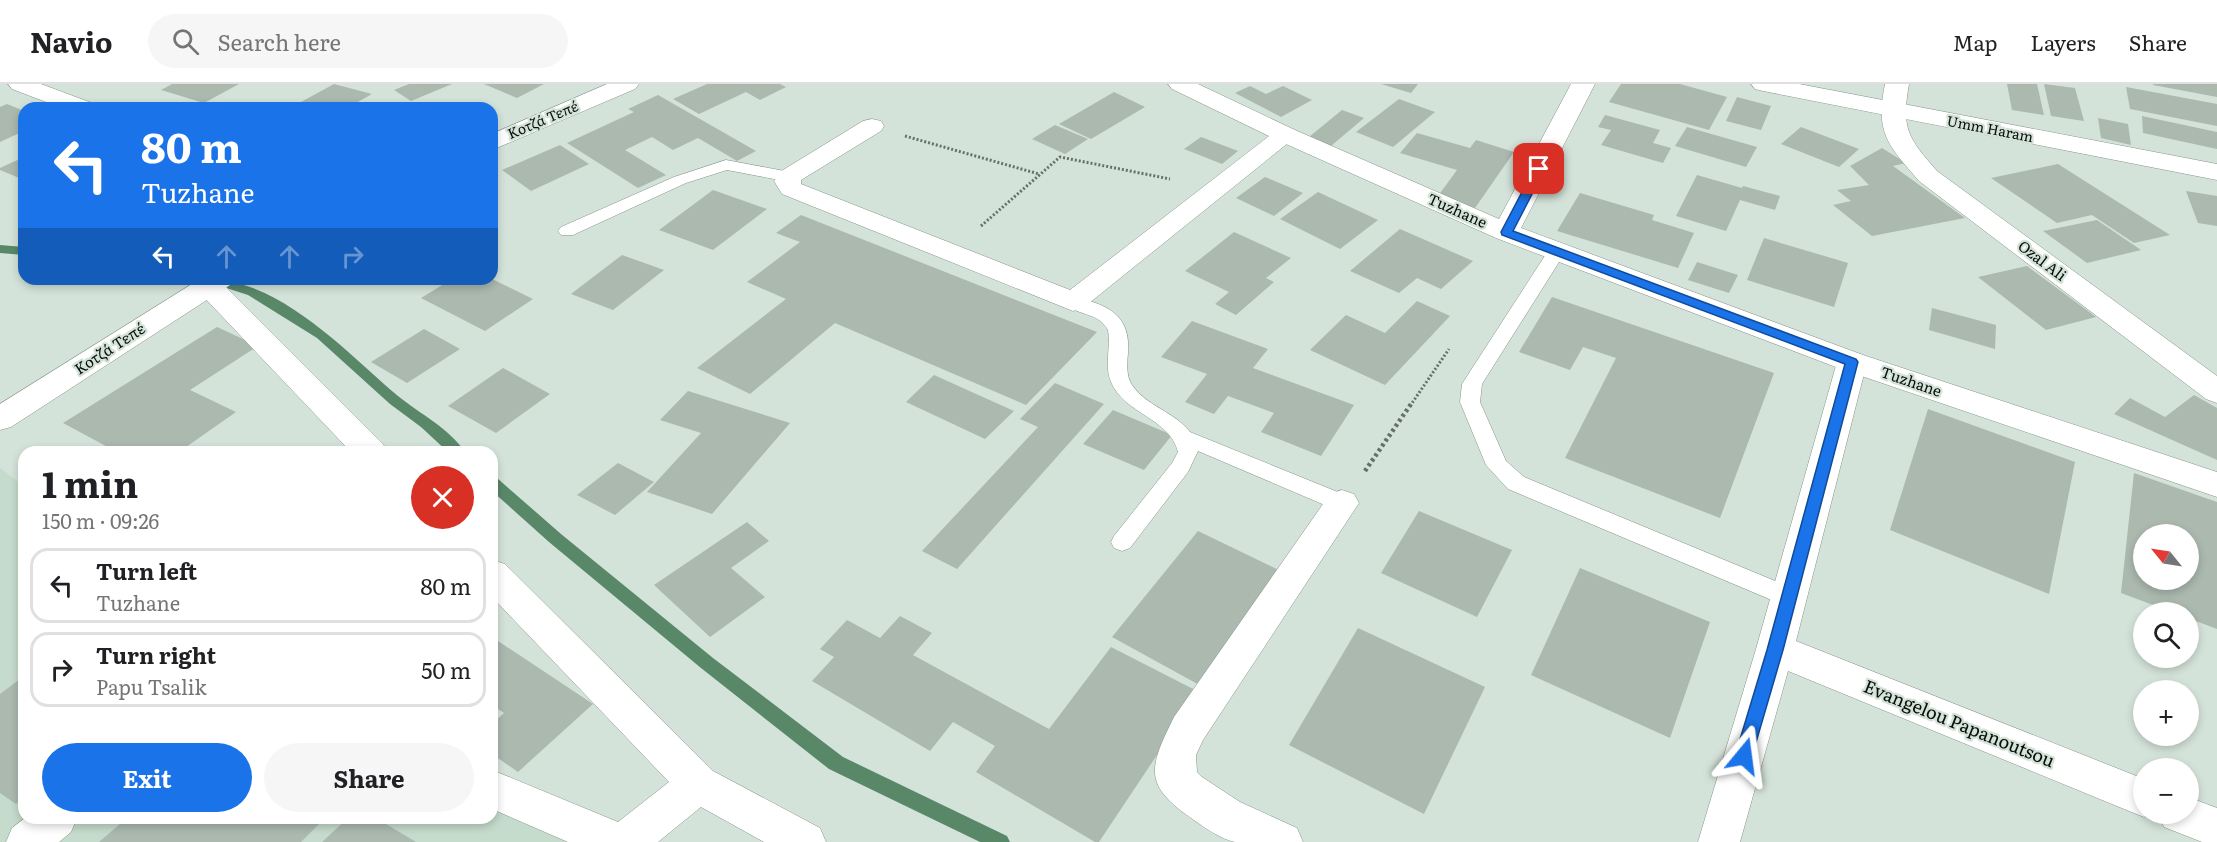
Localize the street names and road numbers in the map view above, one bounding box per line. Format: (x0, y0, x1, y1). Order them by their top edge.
street label: Κοτζά Τεπέ (504, 95, 581, 143)
street label: Umm Haram (1945, 110, 2036, 146)
street label: Tuzhane (1424, 186, 1491, 233)
street label: Ozal Ali (2014, 234, 2072, 286)
street label: Κοτζά Τεπέ (69, 316, 149, 379)
street label: Tuzhane (1878, 359, 1945, 402)
street label: Evangelou Papanoutsou (1860, 672, 2059, 773)

